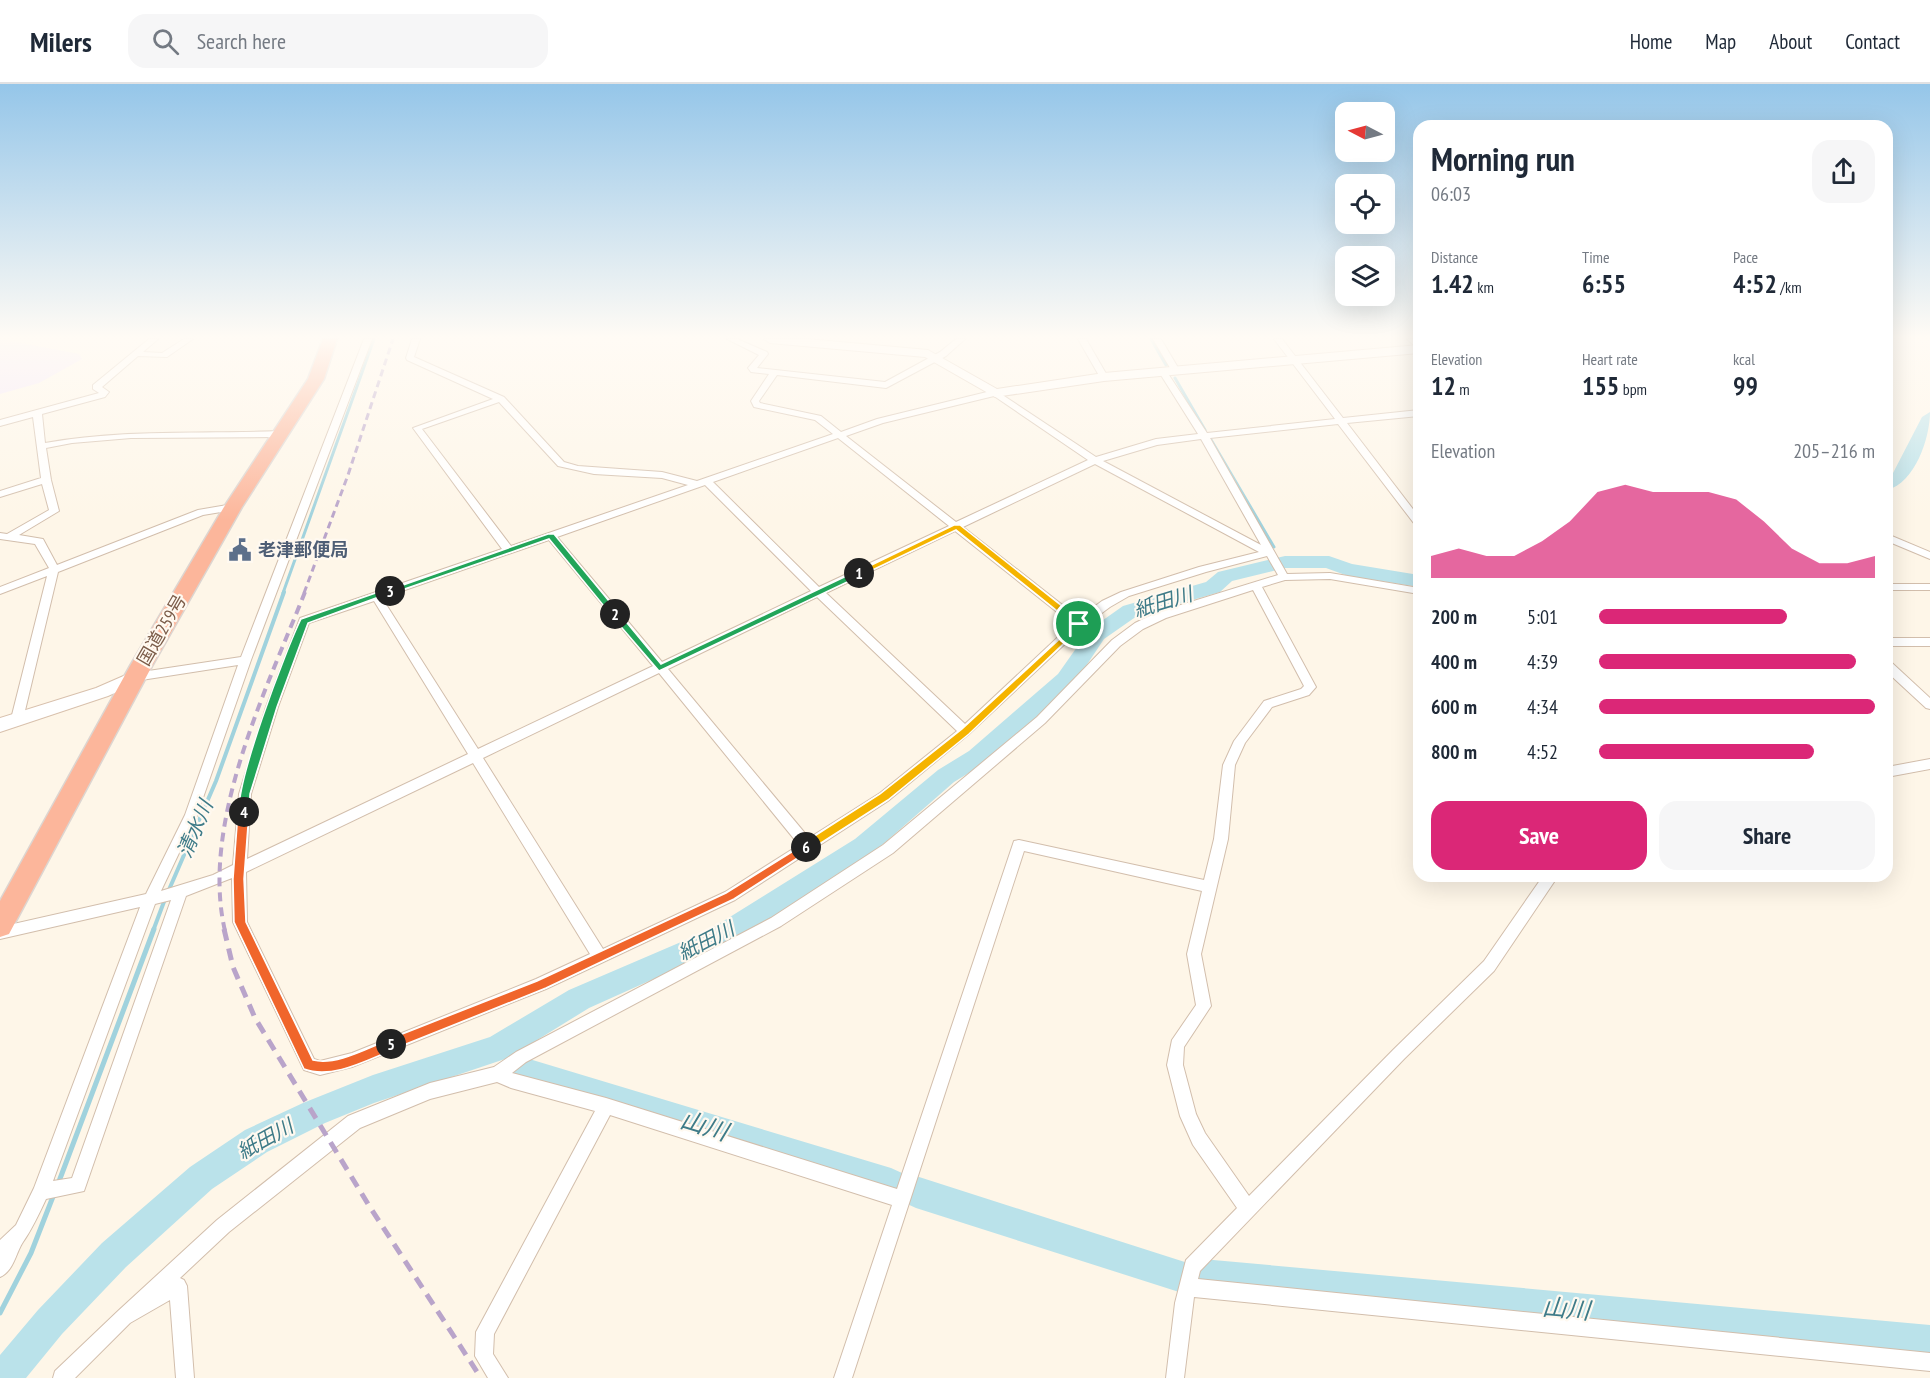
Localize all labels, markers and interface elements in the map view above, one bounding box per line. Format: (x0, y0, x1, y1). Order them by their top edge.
search box (128, 14, 548, 68)
text: Milers (30, 23, 92, 60)
icon: search (149, 25, 182, 58)
text: Search here (197, 27, 286, 55)
text: Home (1630, 28, 1672, 55)
text: Map (1705, 28, 1736, 55)
text: About (1769, 28, 1812, 55)
text: Contact (1845, 28, 1900, 55)
north arrow (1335, 102, 1395, 162)
map controls (1335, 102, 1395, 306)
text: Morning run (1431, 137, 1575, 180)
button: share (1812, 140, 1875, 203)
button: locate (1335, 174, 1395, 234)
text: 06:03 (1431, 181, 1471, 207)
button: layers (1335, 246, 1395, 306)
text: Distance (1431, 247, 1478, 267)
text: Time (1582, 247, 1610, 267)
text: Pace (1733, 247, 1758, 267)
text: 1.42 (1431, 267, 1474, 300)
text: 6:55 (1582, 267, 1626, 300)
text: 4:52 (1733, 267, 1777, 300)
text: km (1474, 277, 1494, 297)
text: /km (1777, 277, 1802, 297)
text: Elevation (1431, 349, 1482, 369)
text: Heart rate (1582, 349, 1638, 369)
text: kcal (1733, 349, 1755, 369)
text: 12 (1431, 369, 1456, 402)
text: 155 (1582, 369, 1619, 402)
text: 99 (1733, 369, 1758, 402)
text: m (1456, 379, 1470, 399)
text: bpm (1619, 379, 1647, 399)
text: Elevation (1431, 438, 1495, 464)
text: 205–216 m (1793, 438, 1875, 464)
public building icon: 老津郵便局 (227, 537, 253, 563)
place label: 老津郵便局 (258, 538, 348, 561)
pin: 1 (844, 558, 874, 588)
text: 1 (855, 563, 863, 583)
pin: 3 (375, 576, 405, 606)
water label: 紙田川 (1131, 580, 1197, 623)
text: 3 (386, 581, 394, 601)
street label: 国道259号 (132, 590, 191, 669)
pin (1053, 598, 1104, 649)
pin: 2 (600, 599, 630, 629)
text: 2 (611, 604, 619, 624)
text: 200 m (1431, 604, 1477, 630)
text: 5:01 (1527, 604, 1558, 630)
icon: arrive (1062, 607, 1095, 640)
text: 400 m (1431, 649, 1477, 675)
text: 4:39 (1527, 649, 1558, 675)
text: 600 m (1431, 694, 1477, 720)
text: 4:34 (1527, 694, 1558, 720)
text: 800 m (1431, 739, 1477, 765)
text: 4:52 (1527, 739, 1558, 765)
water label: 清水川 (171, 794, 219, 862)
pin: 4 (229, 797, 259, 827)
button: Save (1431, 801, 1647, 870)
button: Share (1659, 801, 1875, 870)
text: 4 (240, 802, 248, 822)
pin: 6 (791, 832, 821, 862)
text: 6 (802, 837, 810, 857)
water label: 紙田川 (673, 915, 740, 966)
pin: 5 (376, 1029, 406, 1059)
text: 5 (387, 1034, 395, 1054)
water label: 山川 (677, 1104, 734, 1148)
water label: 紙田川 (232, 1112, 299, 1165)
water label: 山川 (1541, 1291, 1594, 1326)

